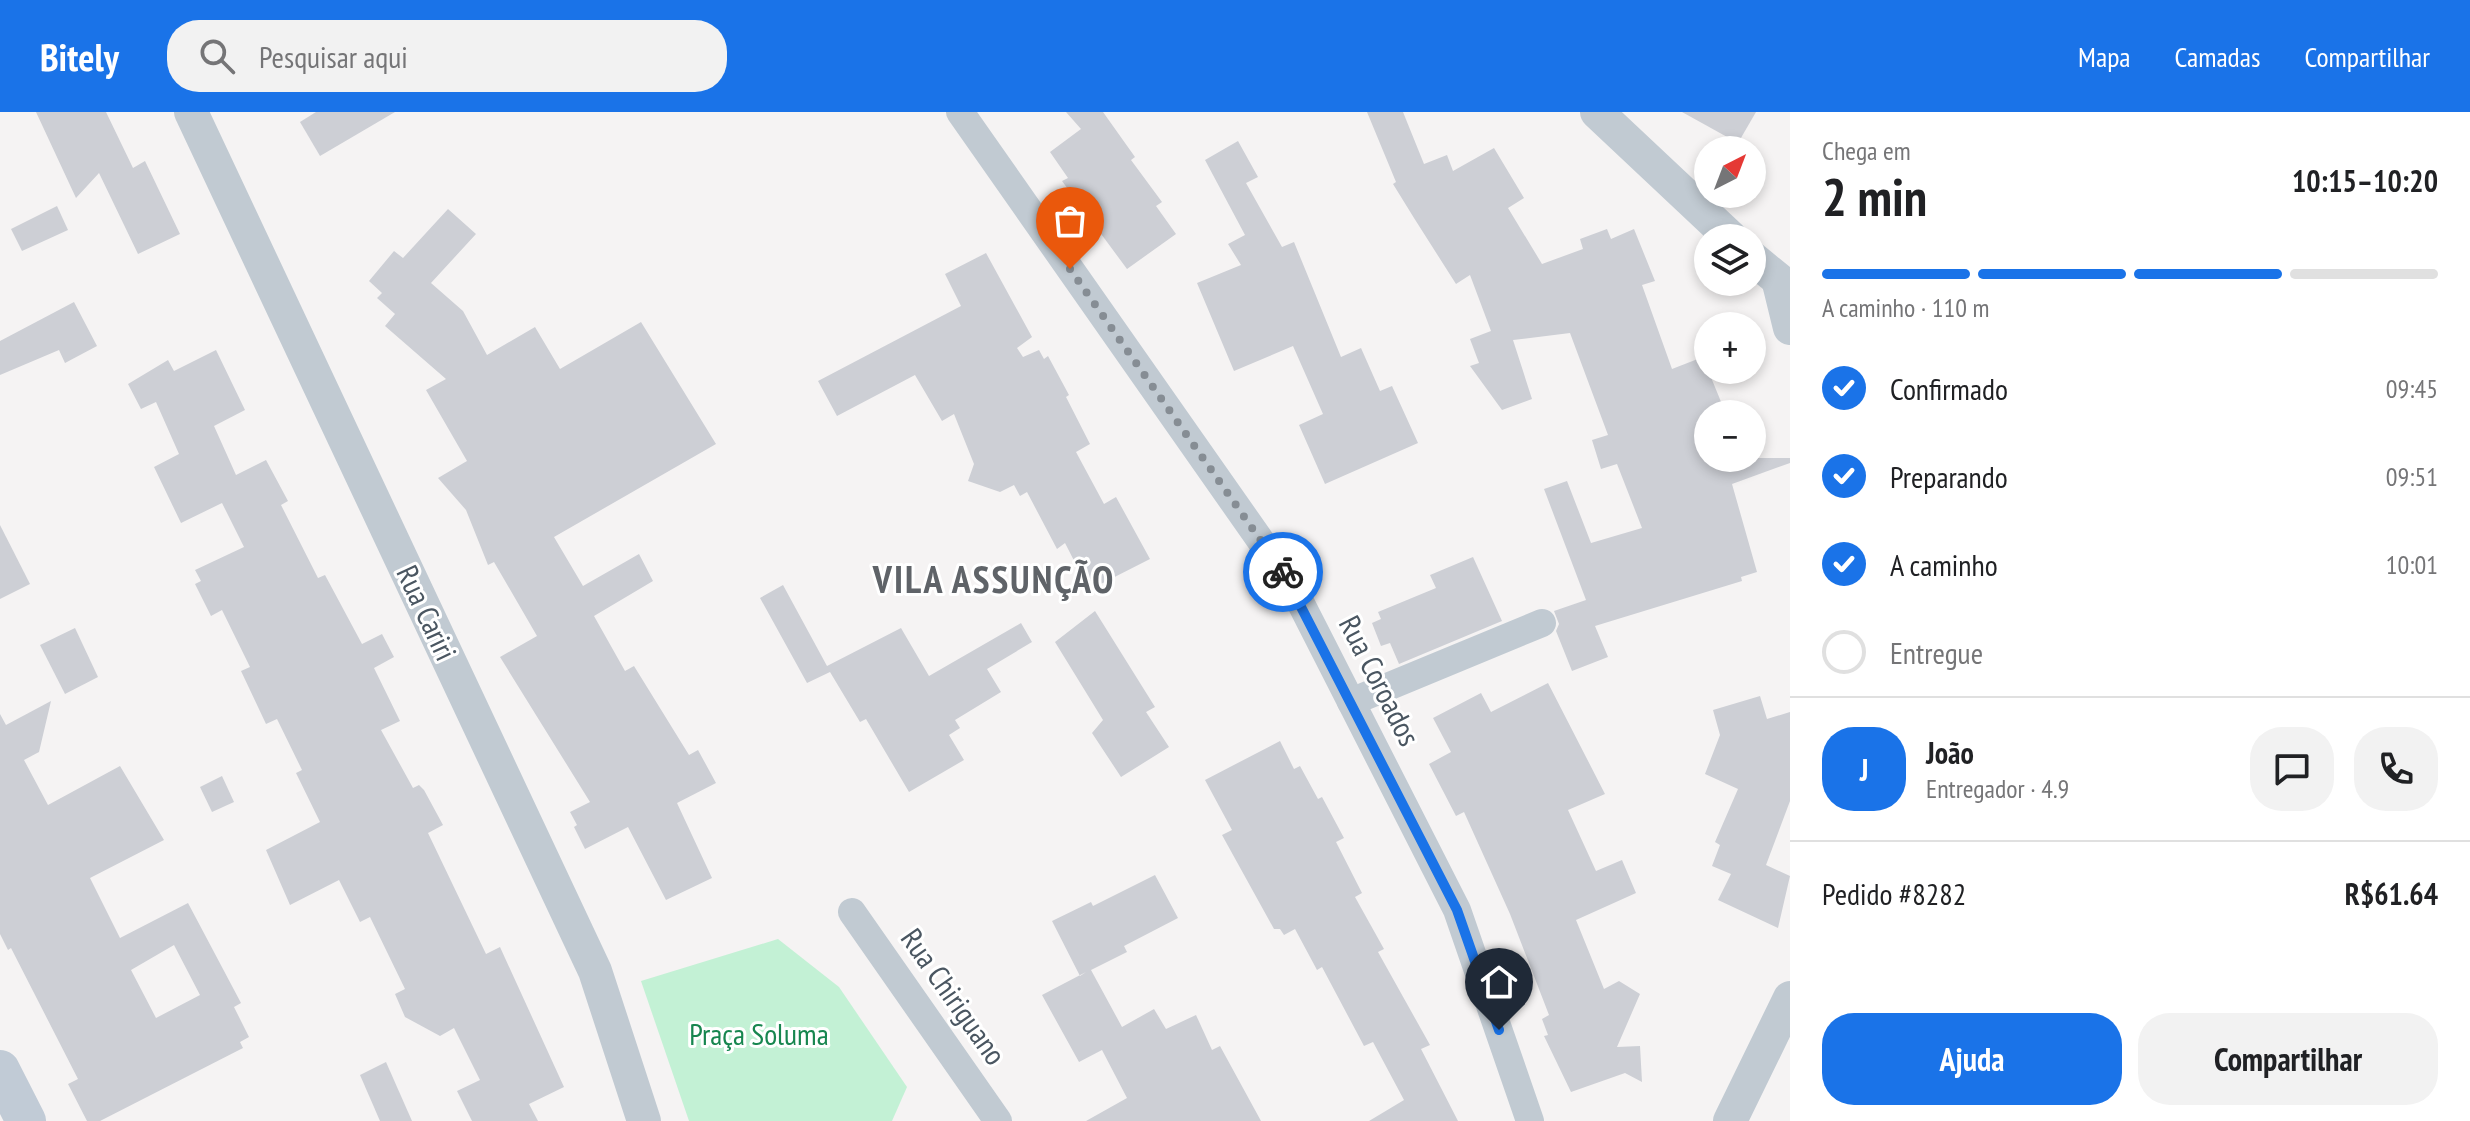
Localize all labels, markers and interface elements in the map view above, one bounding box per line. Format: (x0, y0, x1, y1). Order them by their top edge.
search box (167, 20, 727, 92)
text: Bitely (40, 32, 119, 81)
icon: search (195, 34, 239, 78)
text: Pesquisar aqui (259, 37, 408, 76)
text: Mapa (2078, 38, 2131, 75)
text: Camadas (2175, 38, 2260, 75)
text: Compartilhar (2304, 38, 2430, 75)
text: Chega em (1822, 134, 1911, 167)
north arrow (1694, 136, 1766, 208)
map controls (1694, 136, 1766, 472)
text: 10:15–10:20 (2292, 161, 2438, 200)
text: 2 min (1822, 163, 1927, 230)
pin (1036, 187, 1104, 269)
icon: bag (1048, 199, 1092, 243)
button: layers (1694, 224, 1766, 296)
text: A caminho · 110 m (1822, 291, 1989, 324)
button: + (1694, 312, 1766, 384)
icon: check (1822, 366, 1866, 410)
text: Confirmado (1890, 369, 2008, 408)
text: 09:45 (2386, 372, 2438, 405)
button: − (1694, 400, 1766, 472)
icon: check (1822, 454, 1866, 498)
text: Preparando (1890, 457, 2008, 496)
text: 09:51 (2386, 460, 2438, 493)
courier (1243, 532, 1323, 612)
icon: check (1822, 542, 1866, 586)
text: A caminho (1890, 545, 1998, 584)
text: 10:01 (2386, 548, 2438, 581)
icon: bike (1261, 550, 1305, 594)
district label: VILA ASSUNÇÃO (872, 554, 1115, 603)
street label: Rua Cariri (388, 559, 466, 666)
street label: Rua Coroados (1331, 609, 1430, 752)
text: Entregue (1890, 633, 1983, 672)
button: chat (2250, 727, 2334, 811)
button: phone (2354, 727, 2438, 811)
text: João (1926, 733, 1974, 772)
text: J (1860, 750, 1868, 789)
text: Entregador · 4.9 (1926, 772, 2069, 805)
text: Pedido #8282 (1822, 874, 1966, 913)
text: R$61.64 (2345, 874, 2438, 913)
street label: Rua Chiriguano (893, 920, 1016, 1072)
pin (1465, 948, 1533, 1030)
icon: home (1477, 960, 1521, 1004)
button: Ajuda (1822, 1013, 2122, 1105)
button: Compartilhar (2138, 1013, 2438, 1105)
park label: Praça Soluma (689, 1014, 829, 1053)

